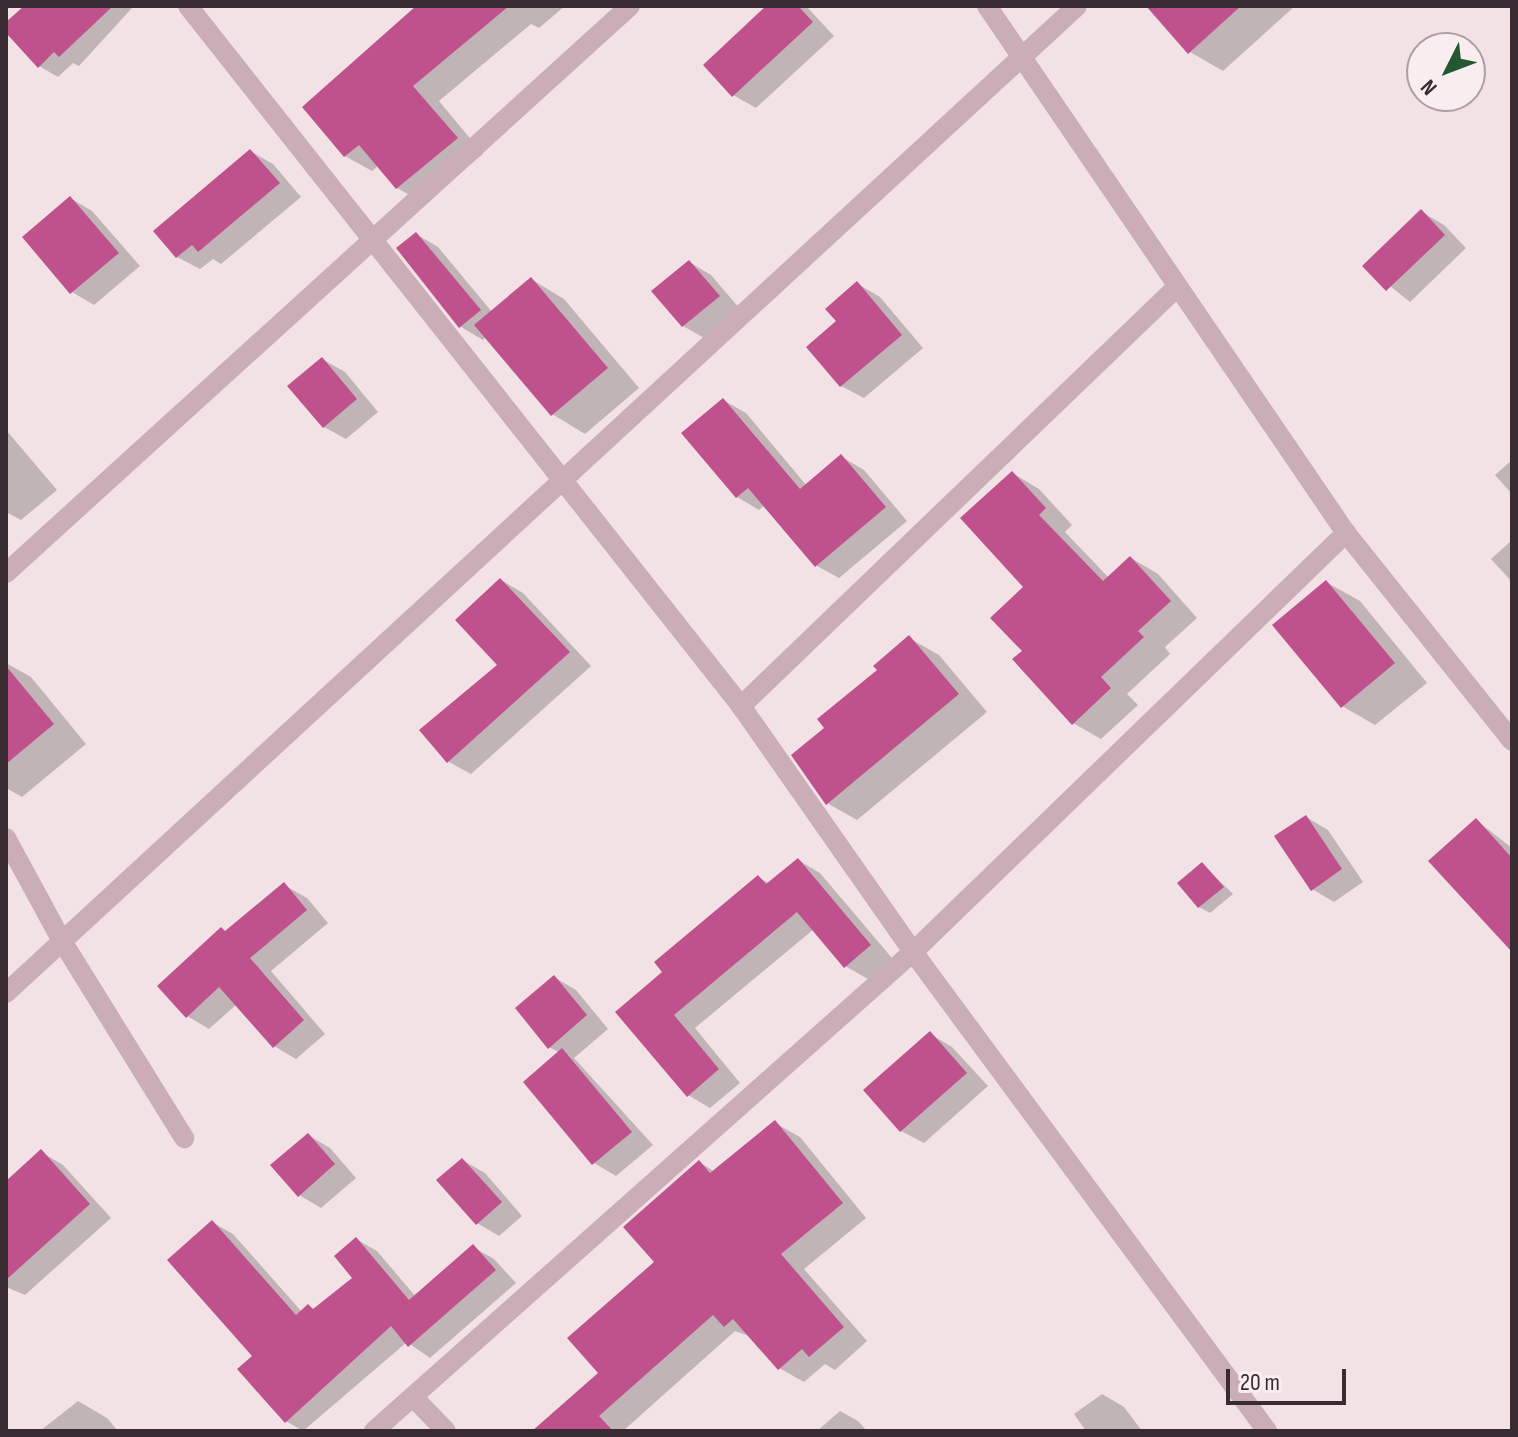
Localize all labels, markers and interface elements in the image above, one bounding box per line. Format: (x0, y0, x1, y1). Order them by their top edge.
north arrow (1406, 32, 1486, 112)
text: N (1415, 74, 1443, 100)
scale bar (1230, 1353, 1350, 1403)
text: 20 m (1240, 1368, 1280, 1397)

